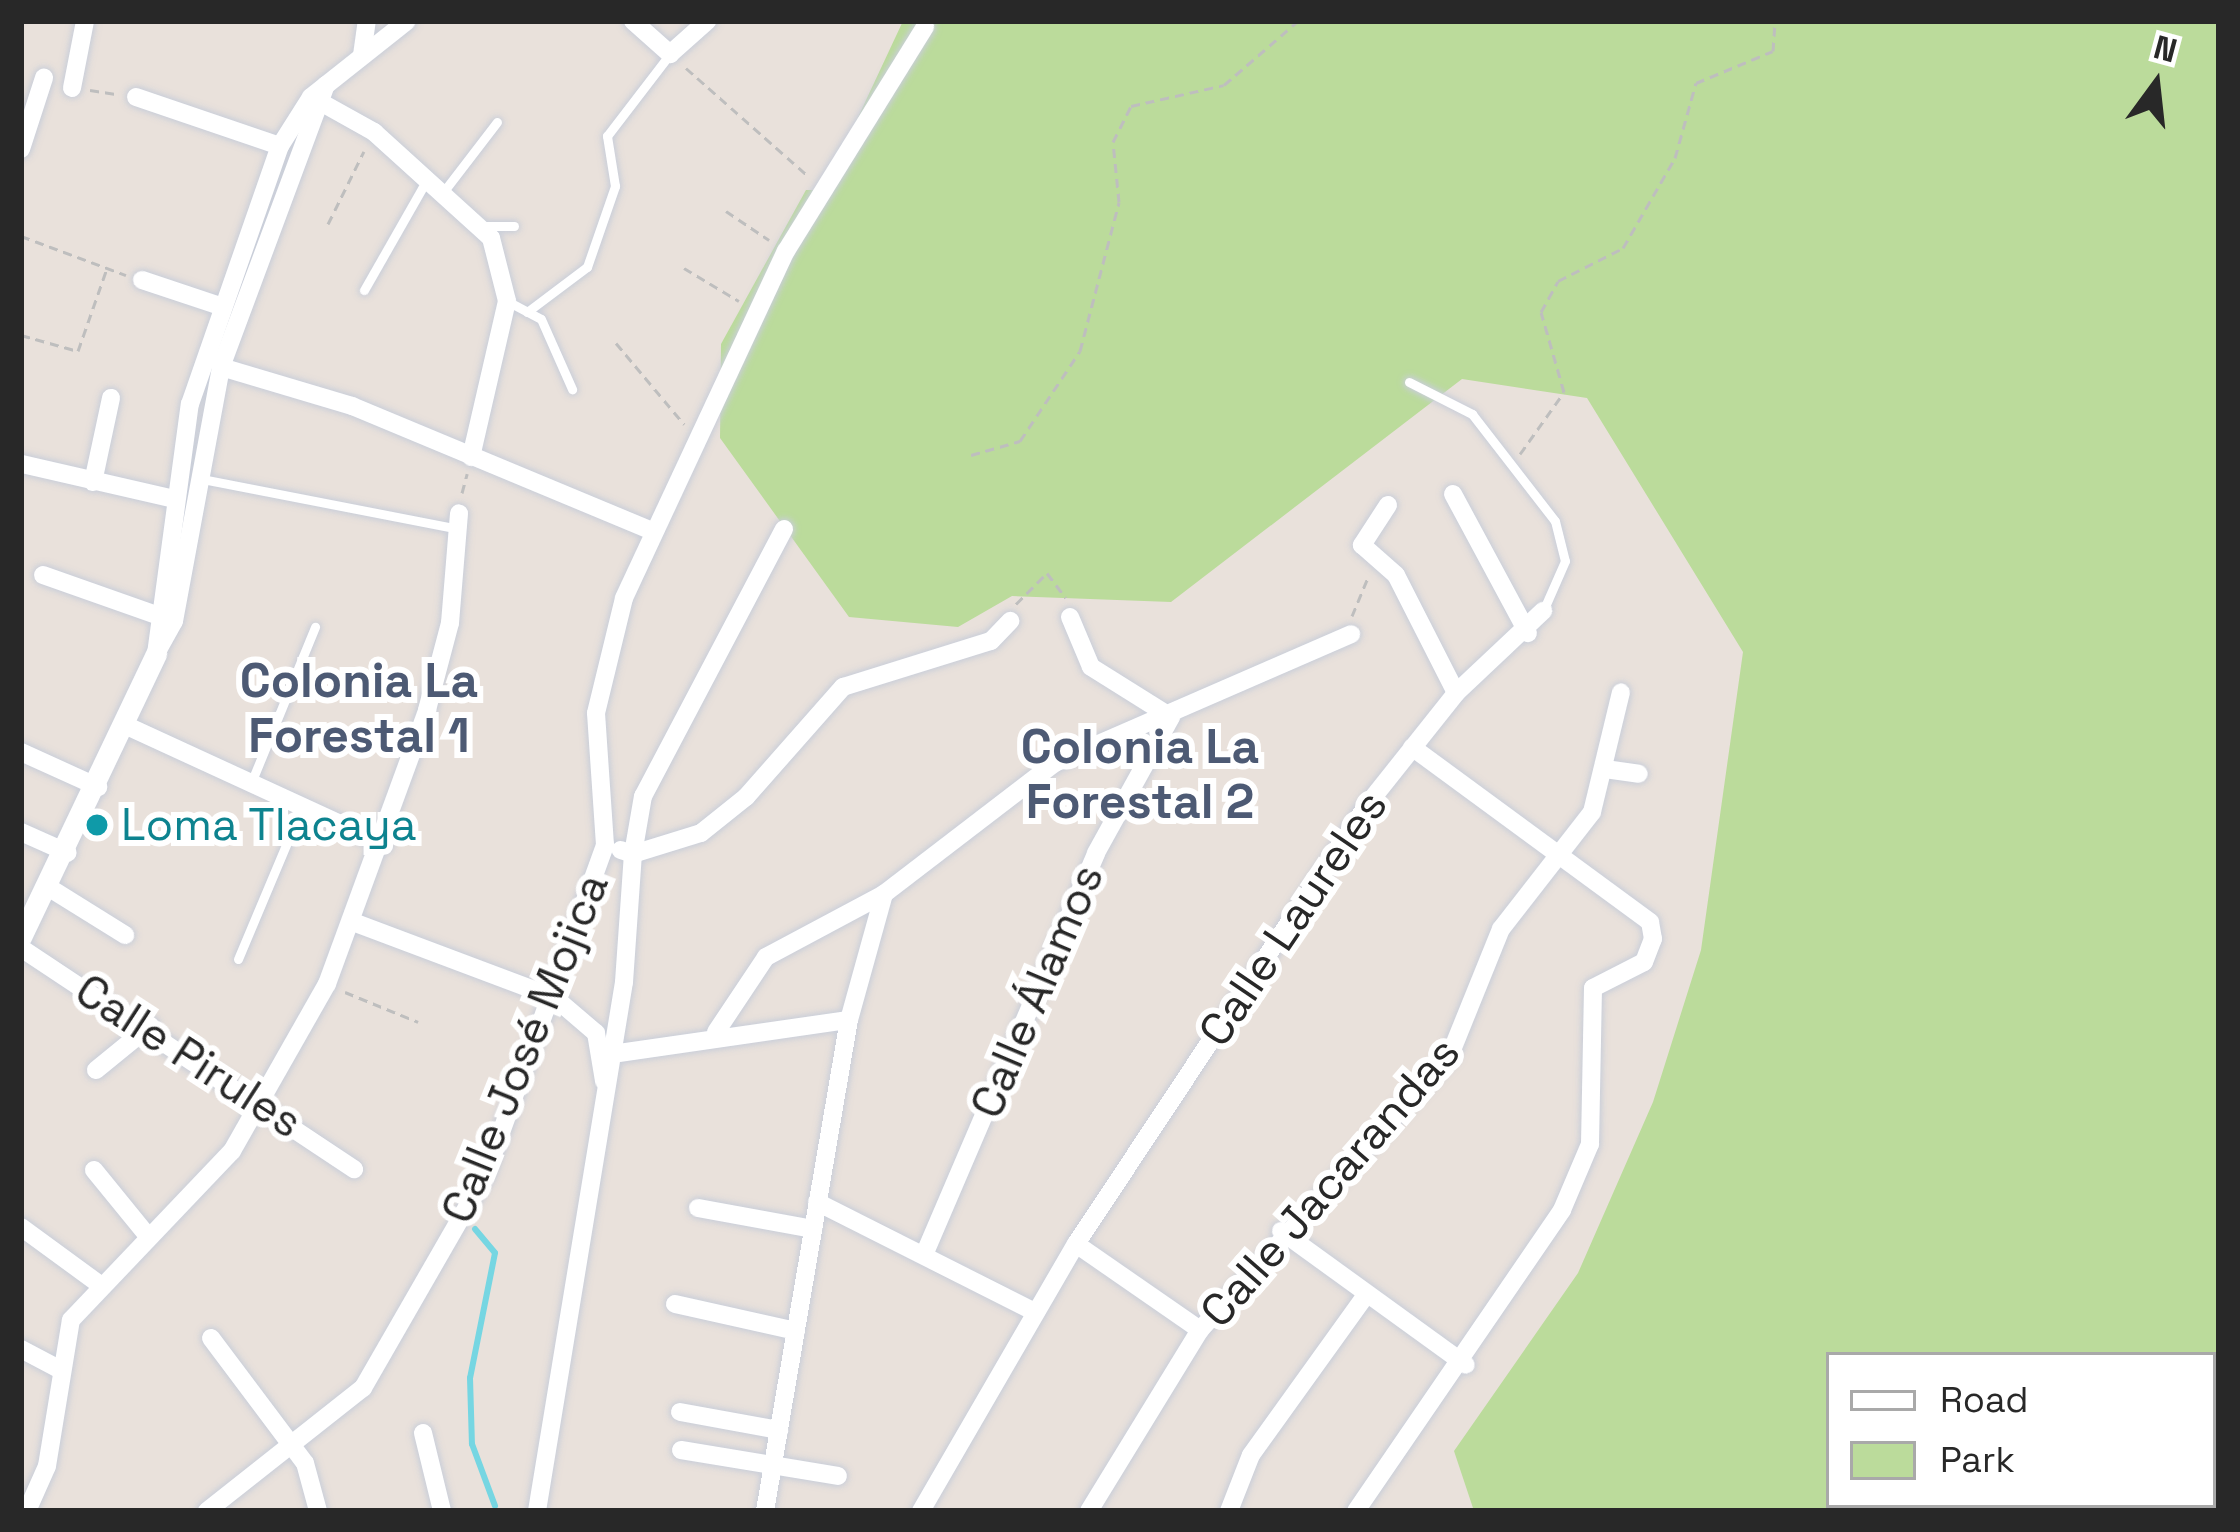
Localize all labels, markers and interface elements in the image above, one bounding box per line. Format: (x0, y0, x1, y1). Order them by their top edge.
north arrow (2096, 24, 2216, 144)
text: N (2149, 26, 2181, 72)
district label: Colonia La Forestal 1 (240, 651, 478, 764)
district label: Colonia La Forestal 2 (1021, 717, 1259, 830)
street label: Calle Laureles (1188, 780, 1398, 1056)
place label: Loma Tlacaya (121, 798, 418, 852)
marker: Loma Tlacaya (84, 812, 110, 838)
street label: Calle Álamos (959, 856, 1115, 1126)
street label: Calle José Mojica (430, 865, 620, 1231)
street label: Calle Pirules (66, 963, 312, 1149)
street label: Calle Jacarandas (1189, 1026, 1471, 1338)
legend (1826, 1352, 2216, 1508)
text: Road (1940, 1377, 2028, 1423)
text: Park (1940, 1437, 2015, 1483)

